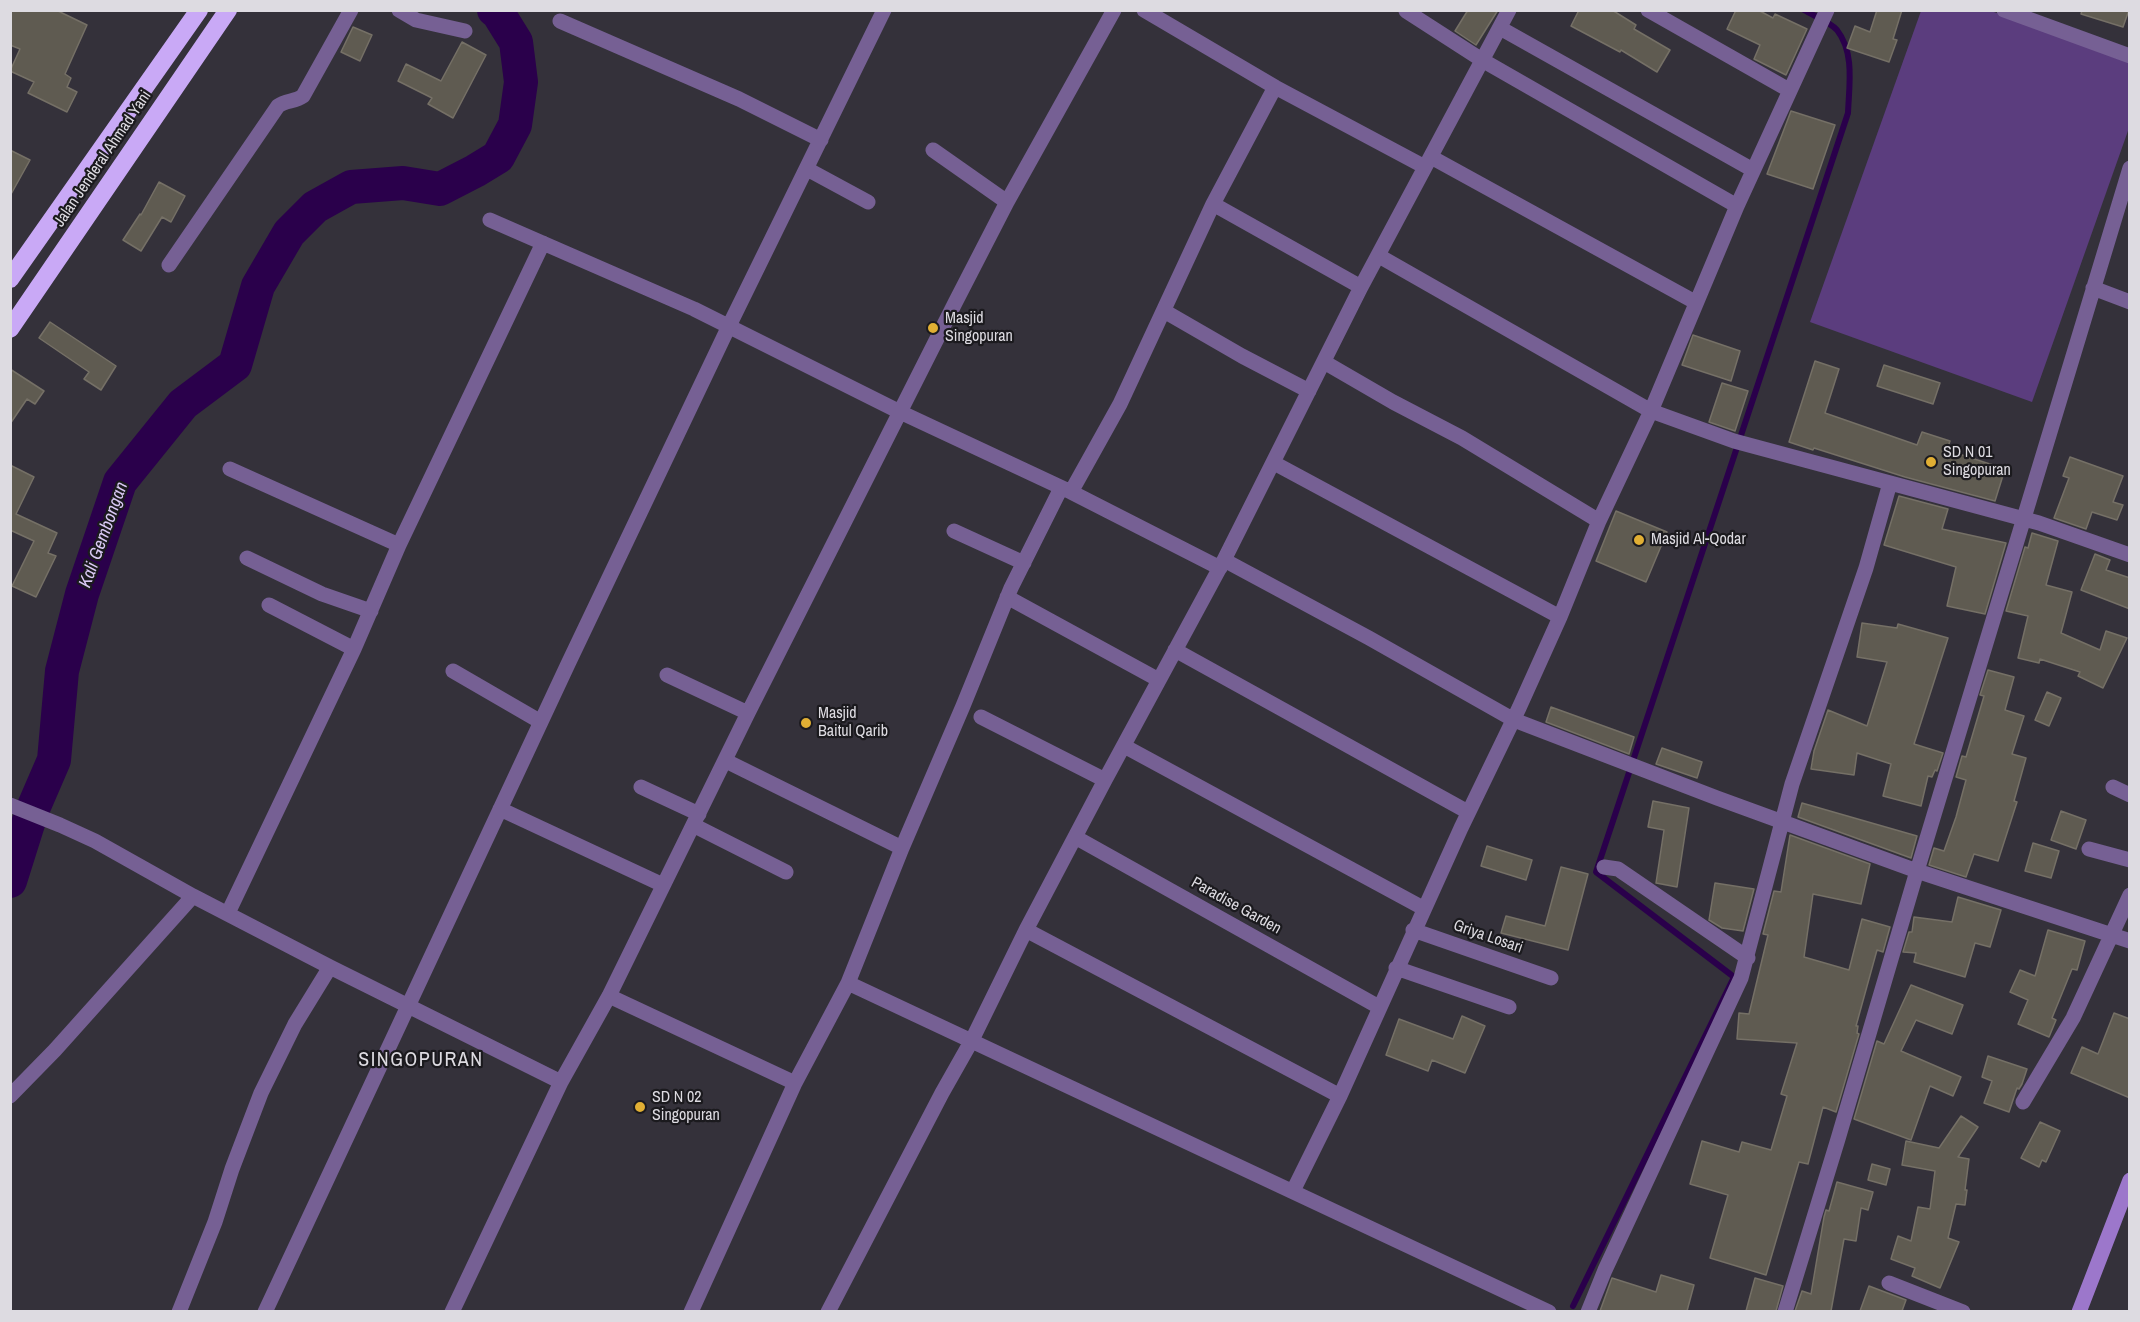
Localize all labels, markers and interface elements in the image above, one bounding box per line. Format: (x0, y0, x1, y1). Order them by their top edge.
street label: Jalan Jenderal Ahmad Yani (50, 87, 156, 231)
place label: Masjid Singopuran (945, 309, 1013, 347)
marker: Masjid Singopuran (926, 321, 940, 335)
place label: SD N 01 Singopuran (1943, 443, 2011, 481)
marker: SD N 01 Singopuran (1924, 455, 1938, 469)
water label: Kali Gembongan (75, 479, 133, 591)
place label: Masjid Al-Qodar (1651, 530, 1746, 550)
marker: Masjid Al-Qodar (1632, 533, 1646, 547)
place label: Masjid Baitul Qarib (818, 704, 888, 742)
marker: Masjid Baitul Qarib (799, 716, 813, 730)
street label: Paradise Garden (1188, 873, 1284, 939)
street label: Griya Losari (1451, 916, 1525, 958)
district label: SINGOPURAN (358, 1049, 484, 1073)
place label: SD N 02 Singopuran (652, 1088, 720, 1126)
marker: SD N 02 Singopuran (633, 1100, 647, 1114)

